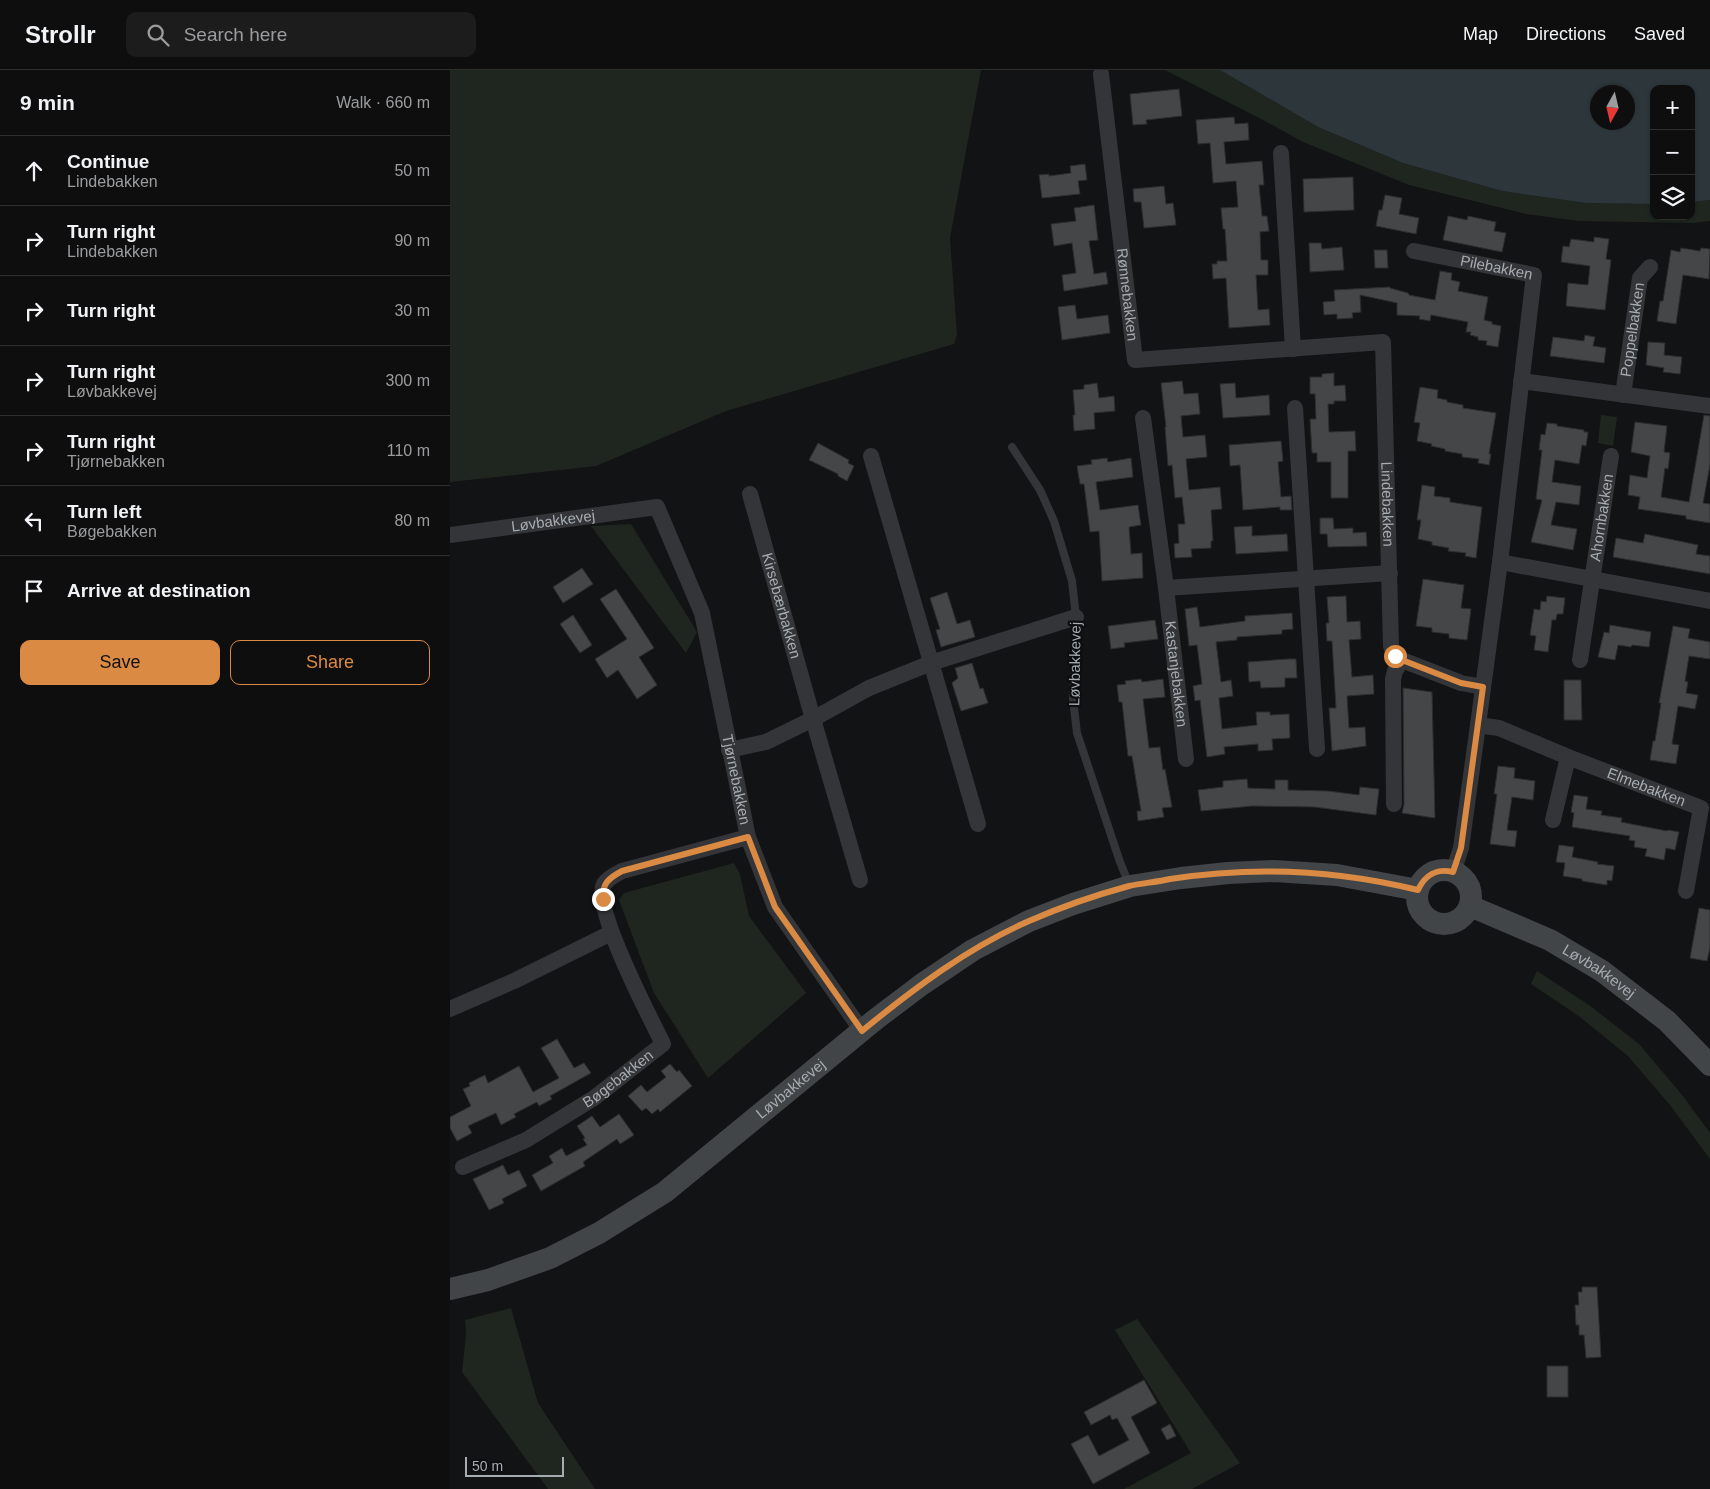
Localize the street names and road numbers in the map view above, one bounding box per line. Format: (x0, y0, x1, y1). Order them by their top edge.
street label: Rønnebakken (1114, 247, 1142, 342)
street label: Pilebakken (1459, 251, 1534, 283)
street label: Poppelbakken (1617, 281, 1647, 378)
street label: Lindebakken (1378, 462, 1397, 547)
street label: Ahornbakken (1586, 473, 1616, 563)
street label: Løvbakkevej (510, 506, 596, 535)
street label: Kirsebærbakken (759, 551, 805, 660)
street label: Kastanjebakken (1162, 620, 1191, 728)
street label: Løvbakkevej (1065, 622, 1084, 706)
street label: Tjørnebakken (719, 733, 754, 826)
street label: Elmebakken (1605, 764, 1688, 809)
street label: Løvbakkevej (1560, 940, 1639, 1002)
street label: Bøgebakken (579, 1046, 656, 1111)
street label: Løvbakkevej (752, 1055, 828, 1122)

